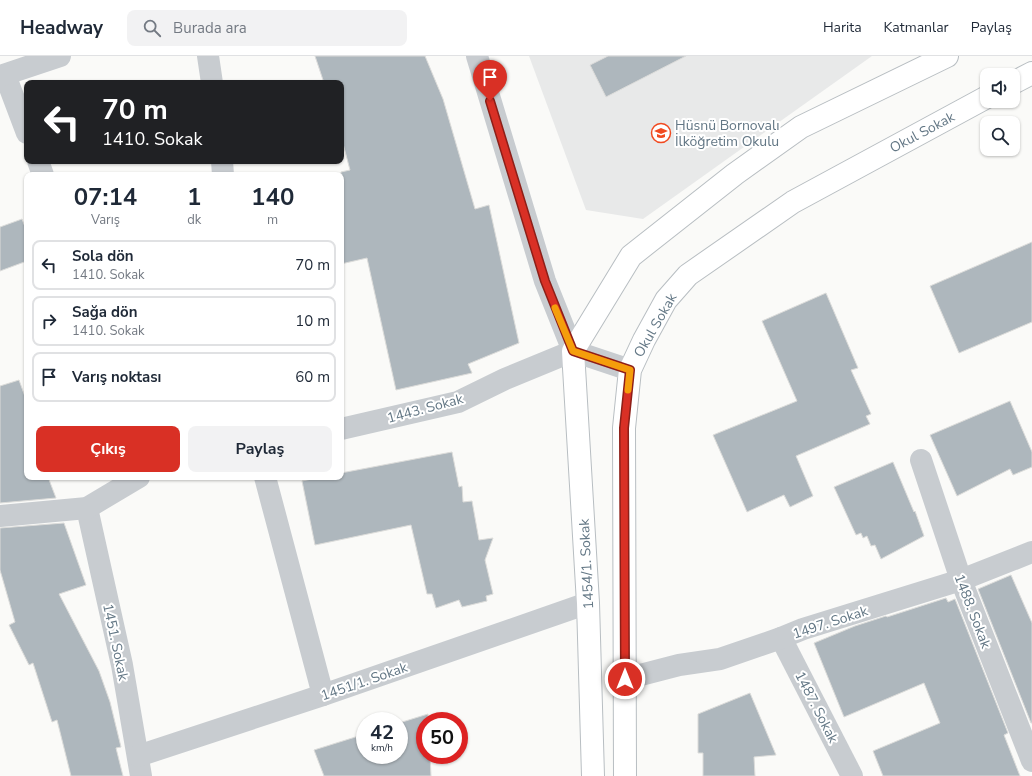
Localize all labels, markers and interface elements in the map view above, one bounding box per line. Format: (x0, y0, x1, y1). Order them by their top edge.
search box (127, 10, 407, 46)
text: Headway (20, 15, 103, 41)
icon: search (141, 17, 163, 39)
text: Burada ara (173, 18, 247, 38)
text: Harita (823, 18, 862, 37)
text: Katmanlar (884, 18, 949, 37)
text: Paylaş (971, 18, 1012, 37)
pin (473, 60, 507, 101)
icon: arrive (479, 66, 501, 88)
map controls (980, 68, 1020, 156)
button: sound (980, 68, 1020, 108)
text: 70 m (102, 91, 168, 129)
icon: left (36, 96, 88, 148)
street label: Okul Sokak (886, 107, 959, 158)
place label: Hüsnü Bornovalı İlköğretim Okulu (675, 116, 779, 151)
button: search (980, 116, 1020, 156)
school or university icon: Hüsnü Bornovalı İlköğretim Okulu (650, 122, 672, 144)
text: 1410. Sokak (102, 127, 202, 151)
text: 07:14 (74, 181, 137, 213)
text: 1 (187, 181, 201, 213)
text: 140 (251, 181, 294, 213)
text: Varış (91, 211, 120, 229)
text: dk (187, 211, 201, 229)
text: m (267, 211, 278, 229)
text: Sola dön (72, 246, 134, 266)
icon: left (38, 254, 60, 276)
text: 70 m (295, 255, 330, 275)
text: 1410. Sokak (72, 266, 145, 284)
street label: Okul Sokak (629, 289, 682, 361)
text: Sağa dön (72, 302, 137, 322)
icon: right (38, 310, 60, 332)
text: 10 m (295, 311, 330, 331)
text: 1410. Sokak (72, 322, 145, 340)
icon: arrive (38, 366, 60, 388)
text: Varış noktası (72, 367, 161, 387)
text: 60 m (295, 367, 330, 387)
street label: 1443. Sokak (385, 389, 466, 428)
button: Çıkış (36, 426, 180, 472)
button: Paylaş (188, 426, 332, 472)
street label: 1454/1. Sokak (575, 517, 598, 610)
street label: 1488. Sokak (950, 571, 996, 652)
street label: 1497. Sokak (790, 601, 871, 644)
street label: 1451. Sokak (98, 602, 133, 683)
street label: 1451/1. Sokak (318, 657, 411, 705)
position arrow (604, 658, 646, 700)
street label: 1487. Sokak (790, 668, 843, 747)
speed limit sign: 50 (416, 712, 468, 764)
text: 42 (370, 719, 394, 746)
text: km/h (371, 741, 393, 755)

